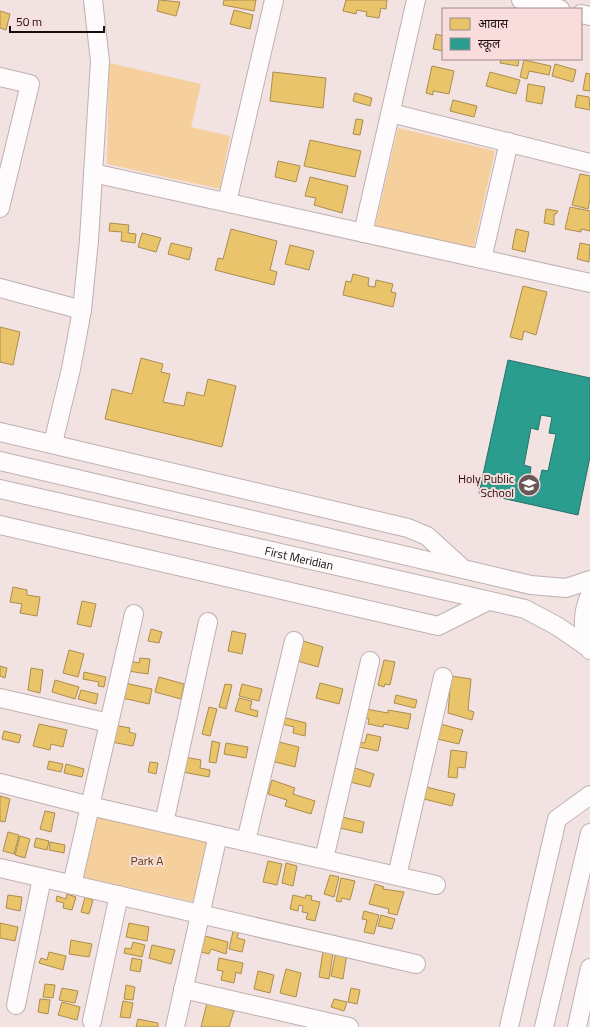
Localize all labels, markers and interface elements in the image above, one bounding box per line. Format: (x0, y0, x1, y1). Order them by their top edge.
scale bar (10, 8, 104, 34)
legend (442, 8, 582, 60)
text: 50 m (16, 12, 42, 31)
text: आवास (478, 14, 509, 33)
text: स्कूल (478, 34, 501, 53)
place label: Holy Public School (458, 469, 514, 502)
school or university icon: Holy Public School (516, 472, 542, 498)
street label: First Meridian (263, 540, 335, 574)
park label: Park A (131, 851, 163, 870)

